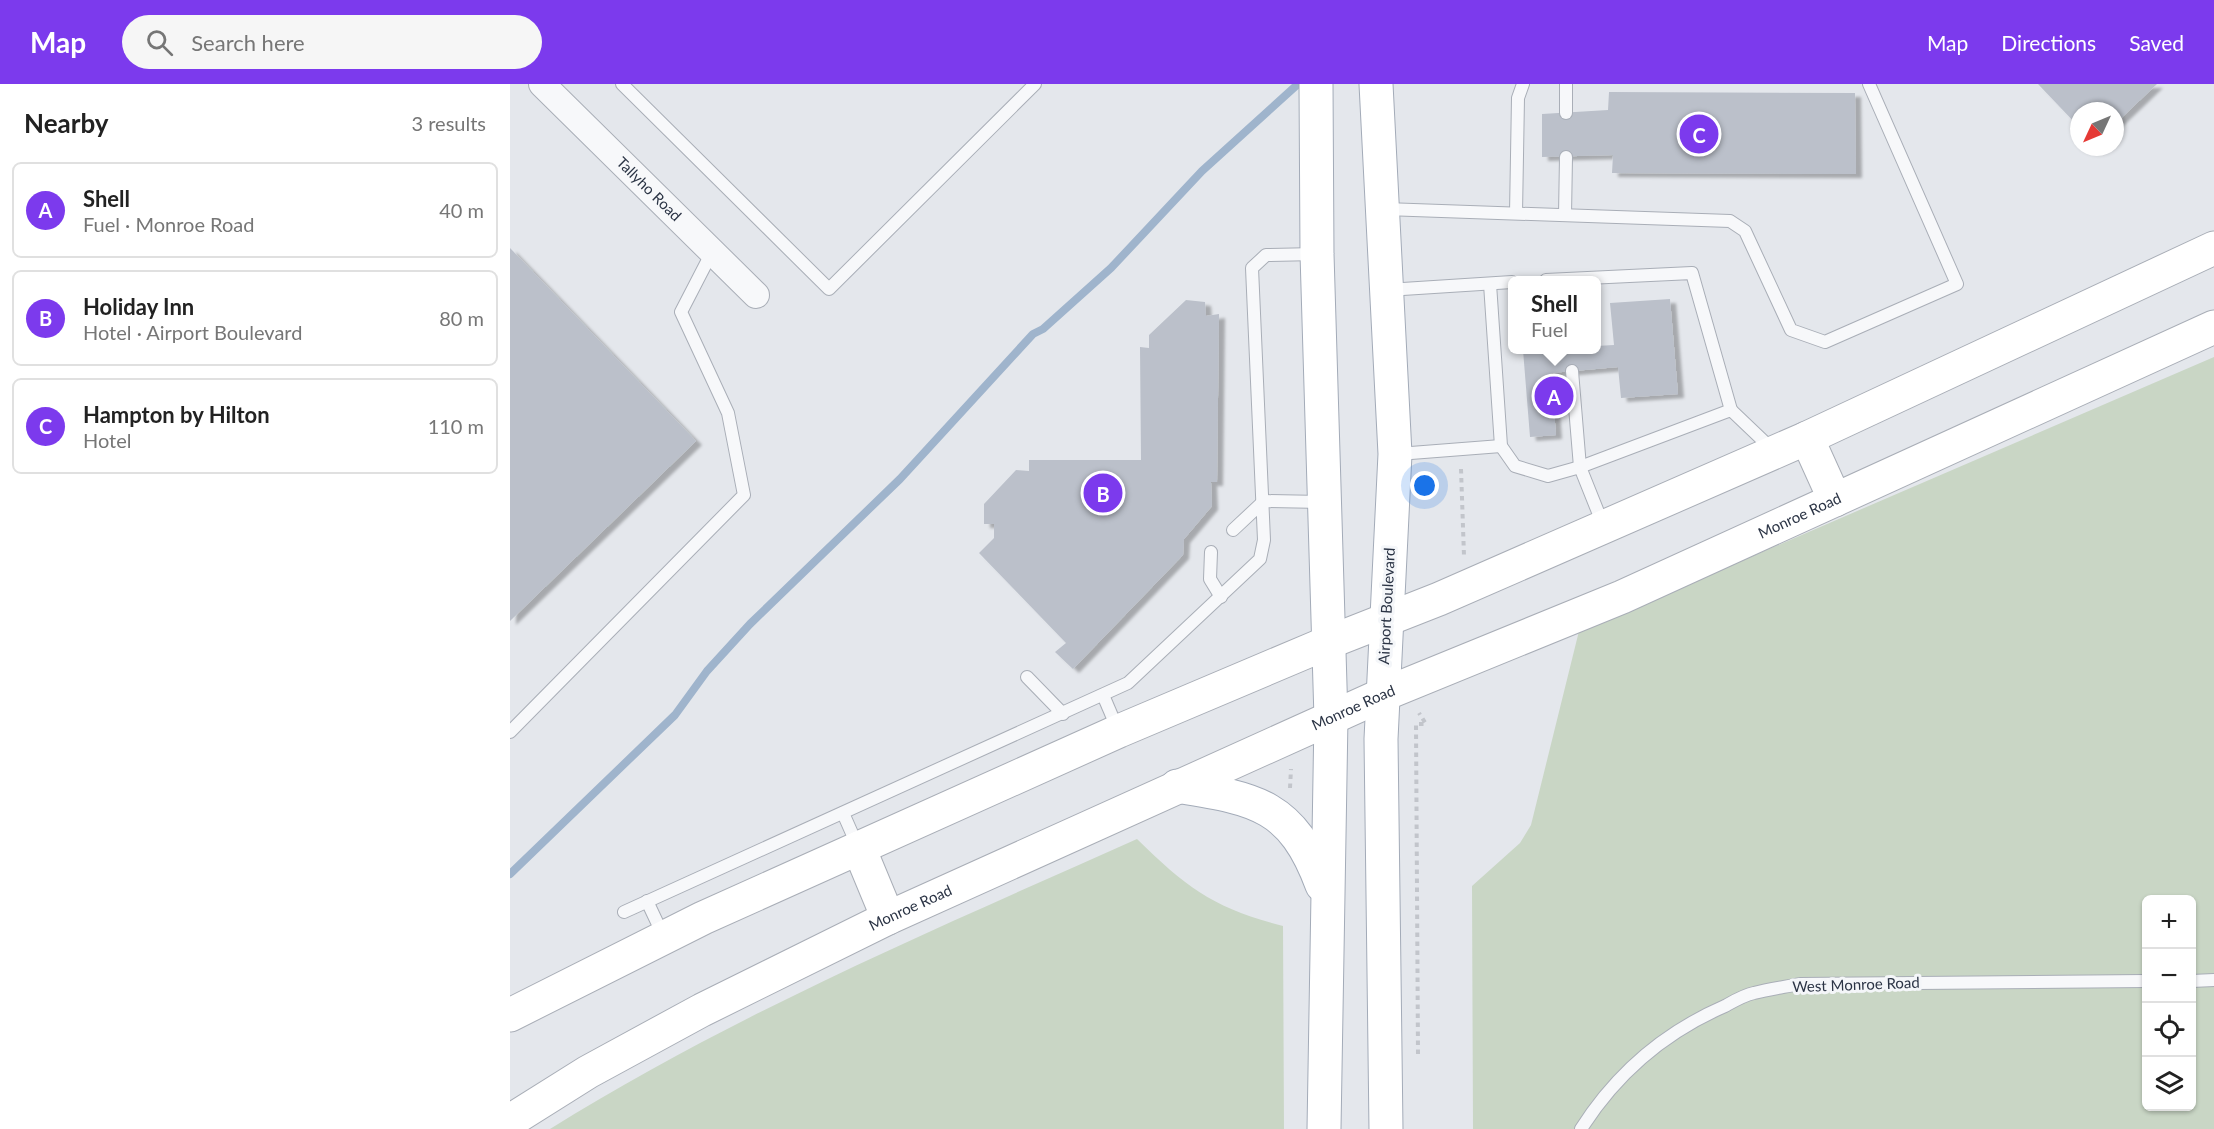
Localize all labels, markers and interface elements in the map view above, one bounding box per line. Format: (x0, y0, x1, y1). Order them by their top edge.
search box (122, 15, 542, 69)
text: Map (30, 25, 86, 59)
icon: search (143, 26, 176, 59)
text: Search here (191, 29, 305, 56)
text: Map (1927, 30, 1968, 55)
text: Directions (2001, 30, 2096, 55)
text: Saved (2129, 30, 2184, 55)
north arrow (2070, 102, 2124, 156)
text: Nearby (24, 107, 109, 139)
text: 3 results (411, 111, 486, 135)
pin: C (1680, 112, 1718, 156)
street label: Tallyho Road (613, 153, 686, 224)
text: Shell (83, 185, 130, 212)
text: A (39, 198, 52, 222)
text: 40 m (439, 198, 484, 222)
text: Fuel · Monroe Road (83, 212, 254, 236)
popup (1508, 276, 1601, 354)
text: Shell (1531, 290, 1578, 317)
text: Holiday Inn (83, 293, 194, 320)
text: B (39, 306, 52, 330)
text: 80 m (439, 306, 484, 330)
text: Fuel (1531, 317, 1568, 341)
text: Hotel · Airport Boulevard (83, 320, 302, 344)
pin: A (1534, 374, 1574, 418)
text: Hampton by Hilton (83, 401, 270, 428)
text: C (39, 414, 52, 438)
text: 110 m (428, 414, 484, 438)
text: Hotel (83, 428, 132, 452)
pin: B (1084, 470, 1122, 516)
your location (1410, 471, 1439, 500)
street label: Monroe Road (1755, 488, 1844, 542)
street label: Airport Boulevard (1374, 547, 1398, 665)
street label: Monroe Road (1309, 681, 1397, 734)
street label: Monroe Road (866, 880, 954, 934)
map controls (2142, 895, 2196, 1111)
button: + (2142, 895, 2196, 949)
button: − (2142, 949, 2196, 1003)
street label: West Monroe Road (1792, 973, 1920, 995)
button: locate (2142, 1003, 2196, 1057)
button: layers (2142, 1057, 2196, 1111)

